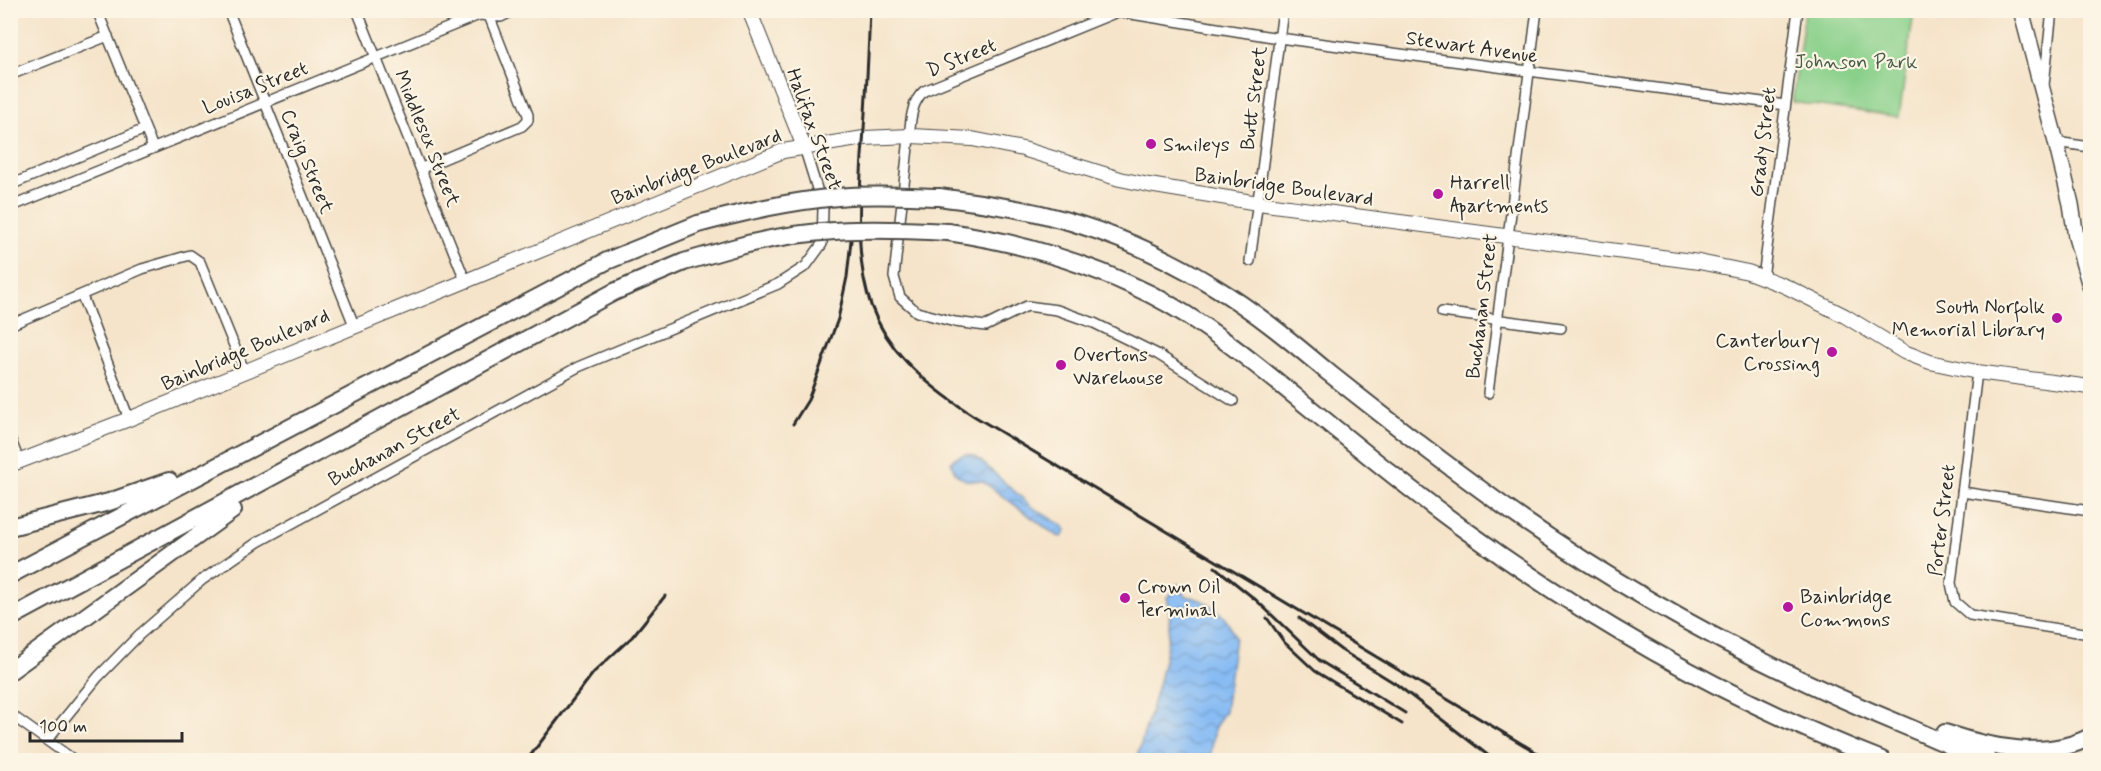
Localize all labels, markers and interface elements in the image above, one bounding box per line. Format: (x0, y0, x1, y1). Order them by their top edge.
street label: Stewart Avenue (1404, 25, 1540, 70)
street label: D Street (923, 32, 1000, 85)
street label: Butt Street (1235, 44, 1274, 152)
park label: Johnson Park (1794, 49, 1918, 76)
street label: Louisa Street (199, 55, 312, 122)
street label: Halifax Street (779, 65, 848, 194)
street label: Middlesex Street (387, 66, 466, 211)
street label: Grady Street (1743, 86, 1784, 199)
street label: Craig Street (272, 105, 340, 218)
street label: Bainbridge Boulevard (607, 122, 786, 213)
place label: Smileys (1163, 132, 1230, 159)
marker: Smileys (1144, 137, 1158, 151)
street label: Bainbridge Boulevard (1192, 162, 1375, 214)
place label: Harrell Apartments (1450, 170, 1548, 221)
marker: Harrell Apartments (1431, 187, 1445, 201)
street label: Buchanan Street (1460, 232, 1505, 380)
place label: South Norfolk Memorial Library (1892, 294, 2045, 344)
street label: Bainbridge Boulevard (157, 303, 334, 399)
marker: South Norfolk Memorial Library (2050, 311, 2064, 325)
place label: Canterbury Crossing (1715, 328, 1820, 378)
place label: Overtons Warehouse (1073, 342, 1163, 392)
marker: Canterbury Crossing (1825, 345, 1839, 359)
marker: Overtons Warehouse (1054, 358, 1068, 372)
street label: Buchanan Street (324, 401, 466, 494)
street label: Porter Street (1922, 463, 1963, 578)
place label: Crown Oil Terminal (1137, 574, 1221, 624)
place label: Bainbridge Commons (1800, 584, 1892, 634)
marker: Crown Oil Terminal (1118, 591, 1132, 605)
marker: Bainbridge Commons (1781, 600, 1795, 614)
scale bar (30, 705, 182, 743)
text: 100 m (39, 715, 87, 739)

